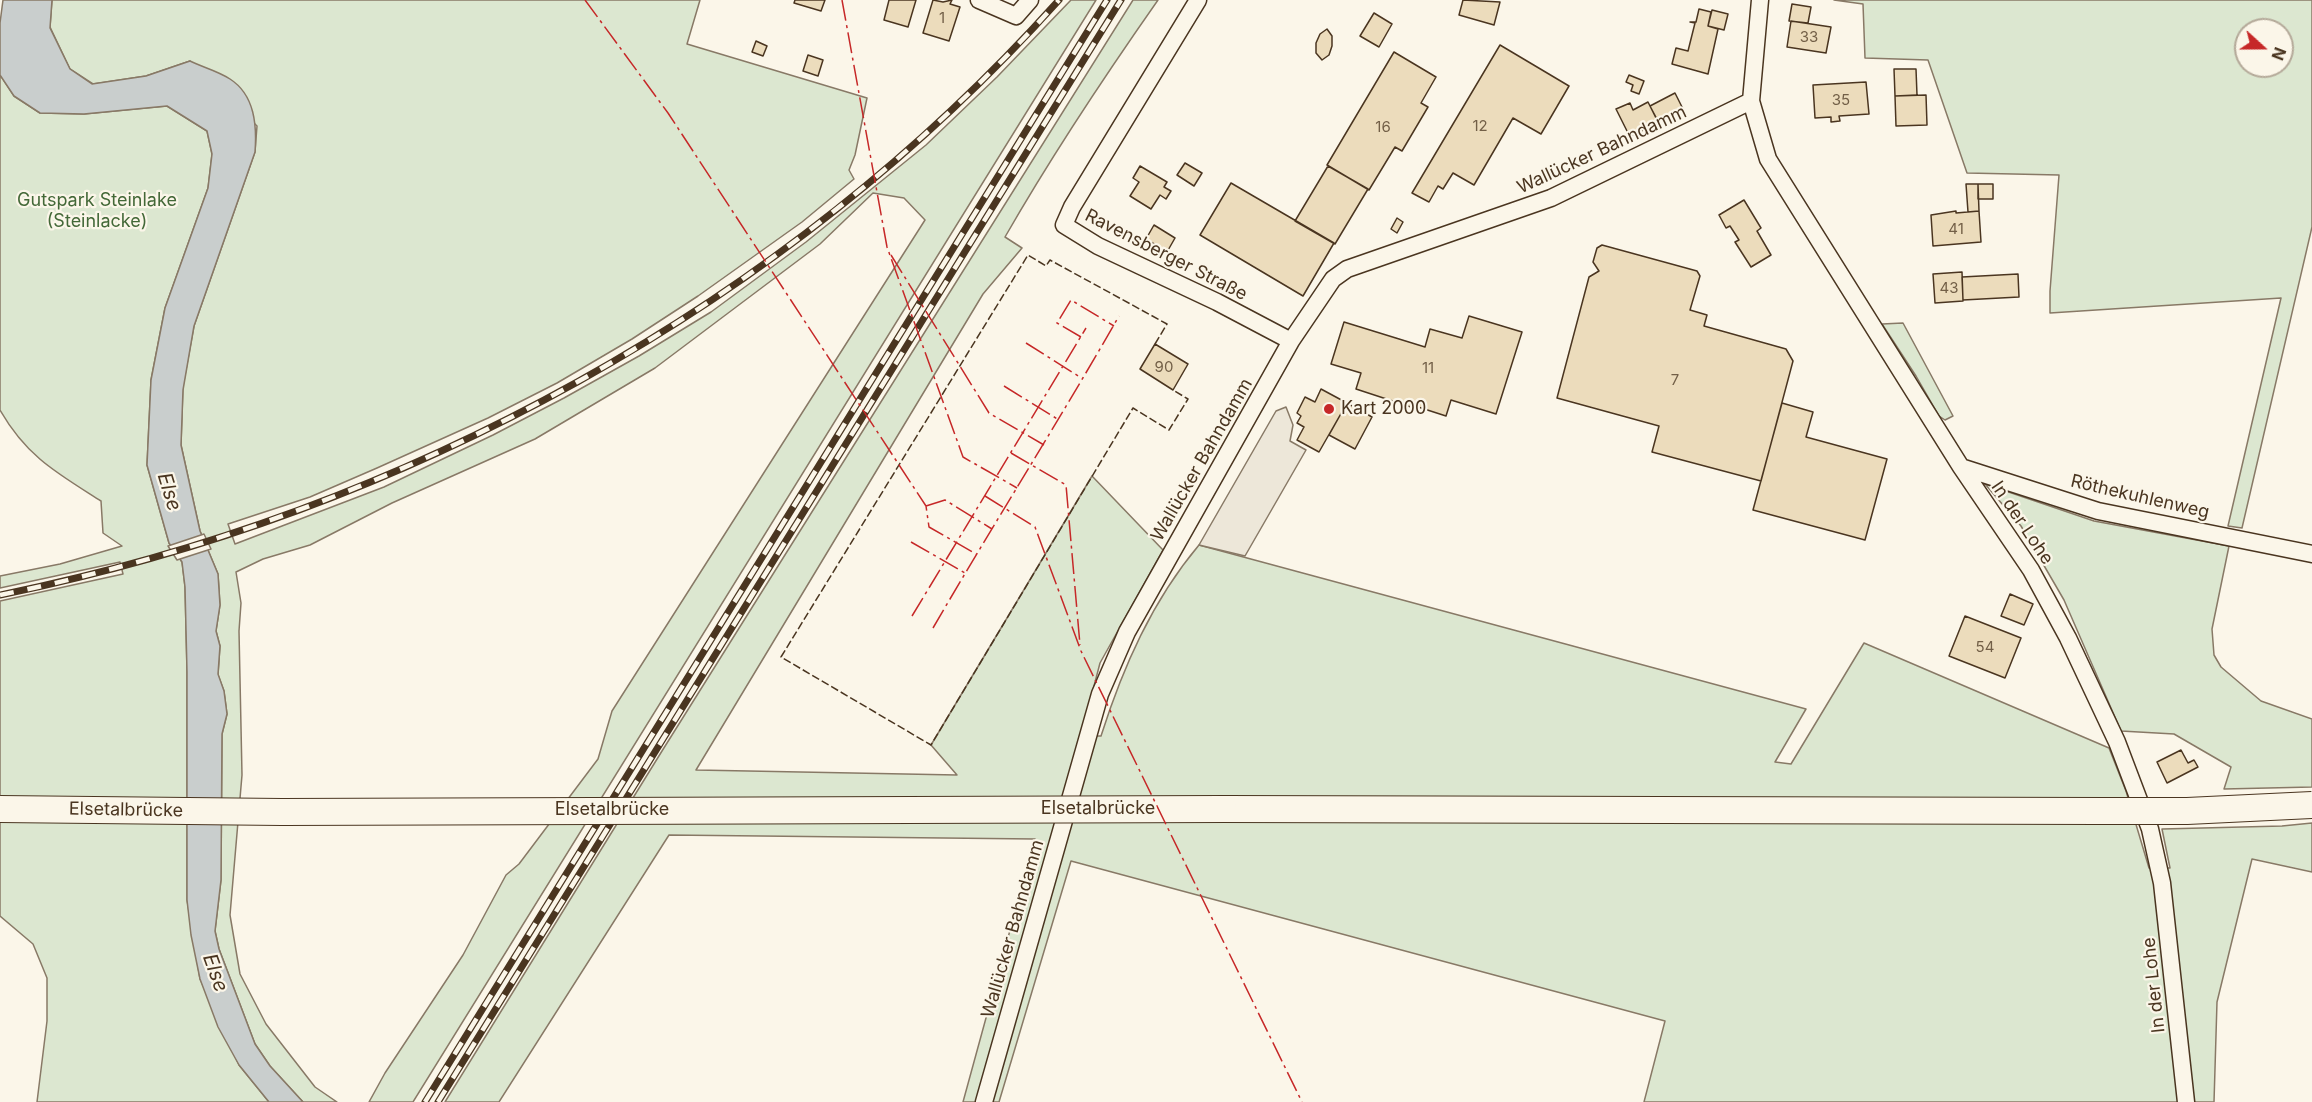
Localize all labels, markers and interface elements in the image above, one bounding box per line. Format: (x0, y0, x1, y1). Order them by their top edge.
house number: 1 (939, 9, 945, 27)
north arrow (2234, 18, 2294, 78)
house number: 33 (1800, 28, 1818, 46)
text: N (2267, 44, 2290, 63)
house number: 35 (1832, 91, 1850, 109)
street label: Wallücker Bahndamm (1514, 101, 1690, 199)
house number: 12 (1472, 117, 1488, 135)
house number: 16 (1375, 118, 1391, 136)
park label: Gutspark Steinlake (Steinlacke) (17, 190, 177, 232)
street label: Ravensberger Straße (1081, 205, 1251, 305)
house number: 41 (1948, 220, 1964, 238)
house number: 43 (1940, 279, 1958, 297)
house number: 90 (1155, 358, 1173, 376)
house number: 11 (1422, 359, 1434, 377)
house number: 7 (1671, 371, 1679, 389)
street label: Wallücker Bahndamm (1147, 375, 1257, 545)
place label: Kart 2000 (1341, 398, 1426, 420)
marker: Kart 2000 (1322, 402, 1336, 416)
water label: Else (152, 470, 186, 514)
street label: Röthekuhlenweg (2069, 471, 2211, 523)
street label: In der Lohe (1986, 477, 2058, 569)
house number: 54 (1976, 638, 1994, 656)
street label: Elsetalbrücke (69, 798, 183, 822)
street label: Elsetalbrücke (1041, 798, 1155, 820)
street label: Elsetalbrücke (555, 799, 669, 821)
street label: Wallücker Bahndamm (977, 837, 1049, 1021)
street label: In der Lohe (2138, 936, 2170, 1034)
water label: Else (197, 951, 233, 995)

